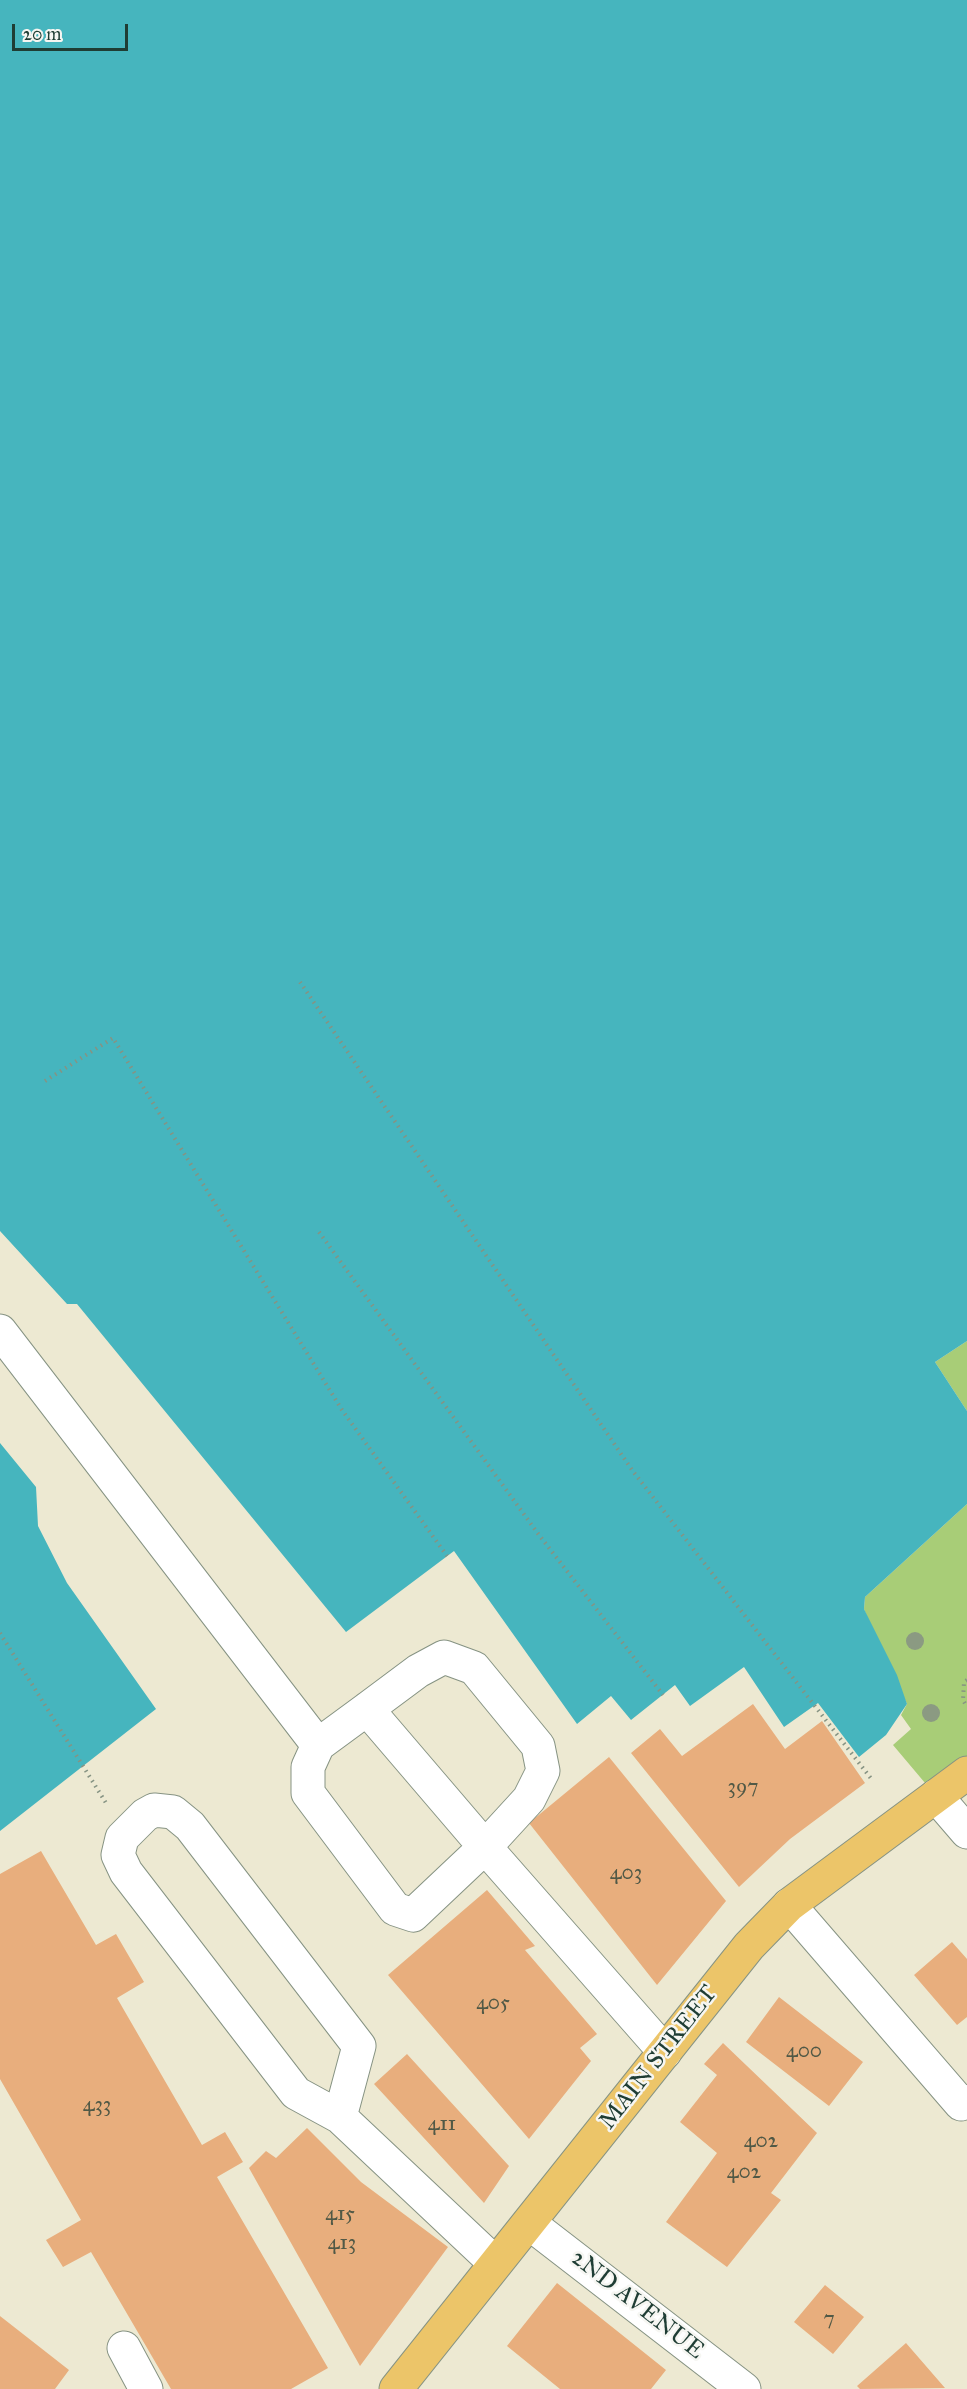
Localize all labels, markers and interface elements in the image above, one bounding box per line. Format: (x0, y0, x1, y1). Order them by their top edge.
scale bar (15, 12, 130, 50)
text: 20 m (23, 23, 61, 45)
house number: 397 (728, 1775, 758, 1801)
house number: 403 (610, 1861, 642, 1887)
street label: MAIN STREET (594, 1980, 724, 2136)
house number: 405 (476, 1991, 510, 2017)
house number: 400 (786, 2039, 822, 2065)
house number: 433 (83, 2093, 111, 2119)
house number: 411 (428, 2112, 456, 2138)
house number: 402 (744, 2129, 778, 2155)
house number: 402 (727, 2160, 761, 2186)
house number: 415 (325, 2202, 355, 2228)
house number: 413 (328, 2231, 356, 2257)
street label: 2ND AVENUE (565, 2244, 709, 2366)
house number: 7 (823, 2307, 835, 2333)

